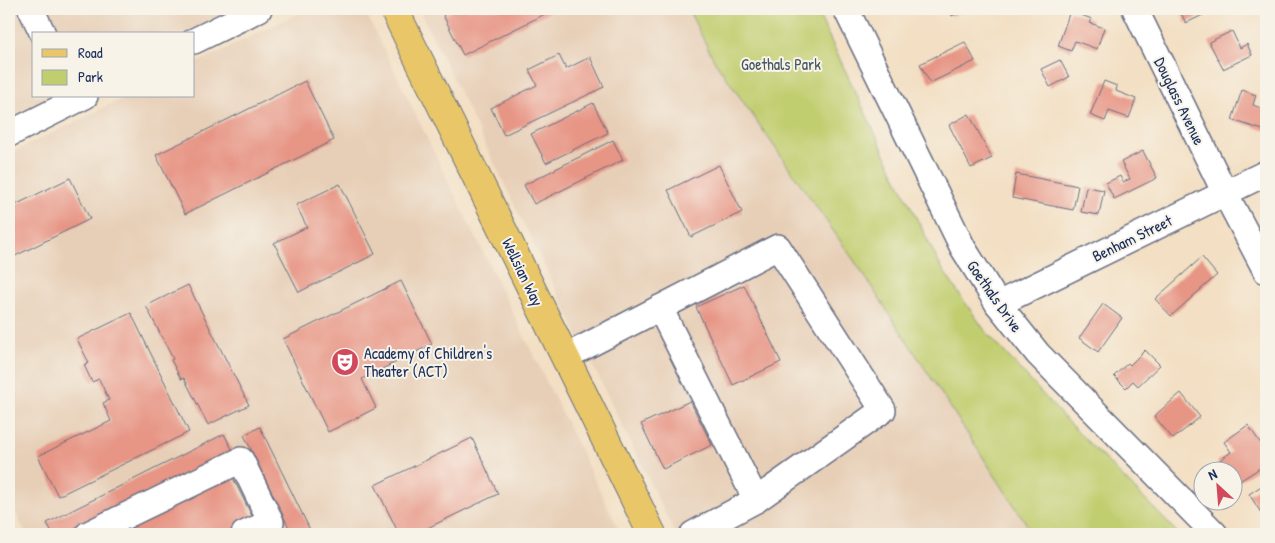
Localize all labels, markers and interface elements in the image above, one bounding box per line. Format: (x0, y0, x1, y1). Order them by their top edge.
legend (32, 32, 195, 98)
text: Road (78, 42, 103, 63)
park label: Goethals Park (741, 53, 821, 75)
street label: Douglass Avenue (1149, 54, 1211, 149)
text: Park (78, 66, 103, 87)
street label: Benham Street (1088, 209, 1176, 267)
street label: Wellsian Way (497, 234, 549, 310)
street label: Goethals Drive (962, 256, 1028, 337)
place label: Academy of Children's Theater (ACT) (364, 342, 492, 382)
theatre icon: Academy of Children's Theater (ACT) (330, 347, 360, 377)
north arrow (1192, 460, 1242, 510)
text: N (1205, 463, 1220, 484)

